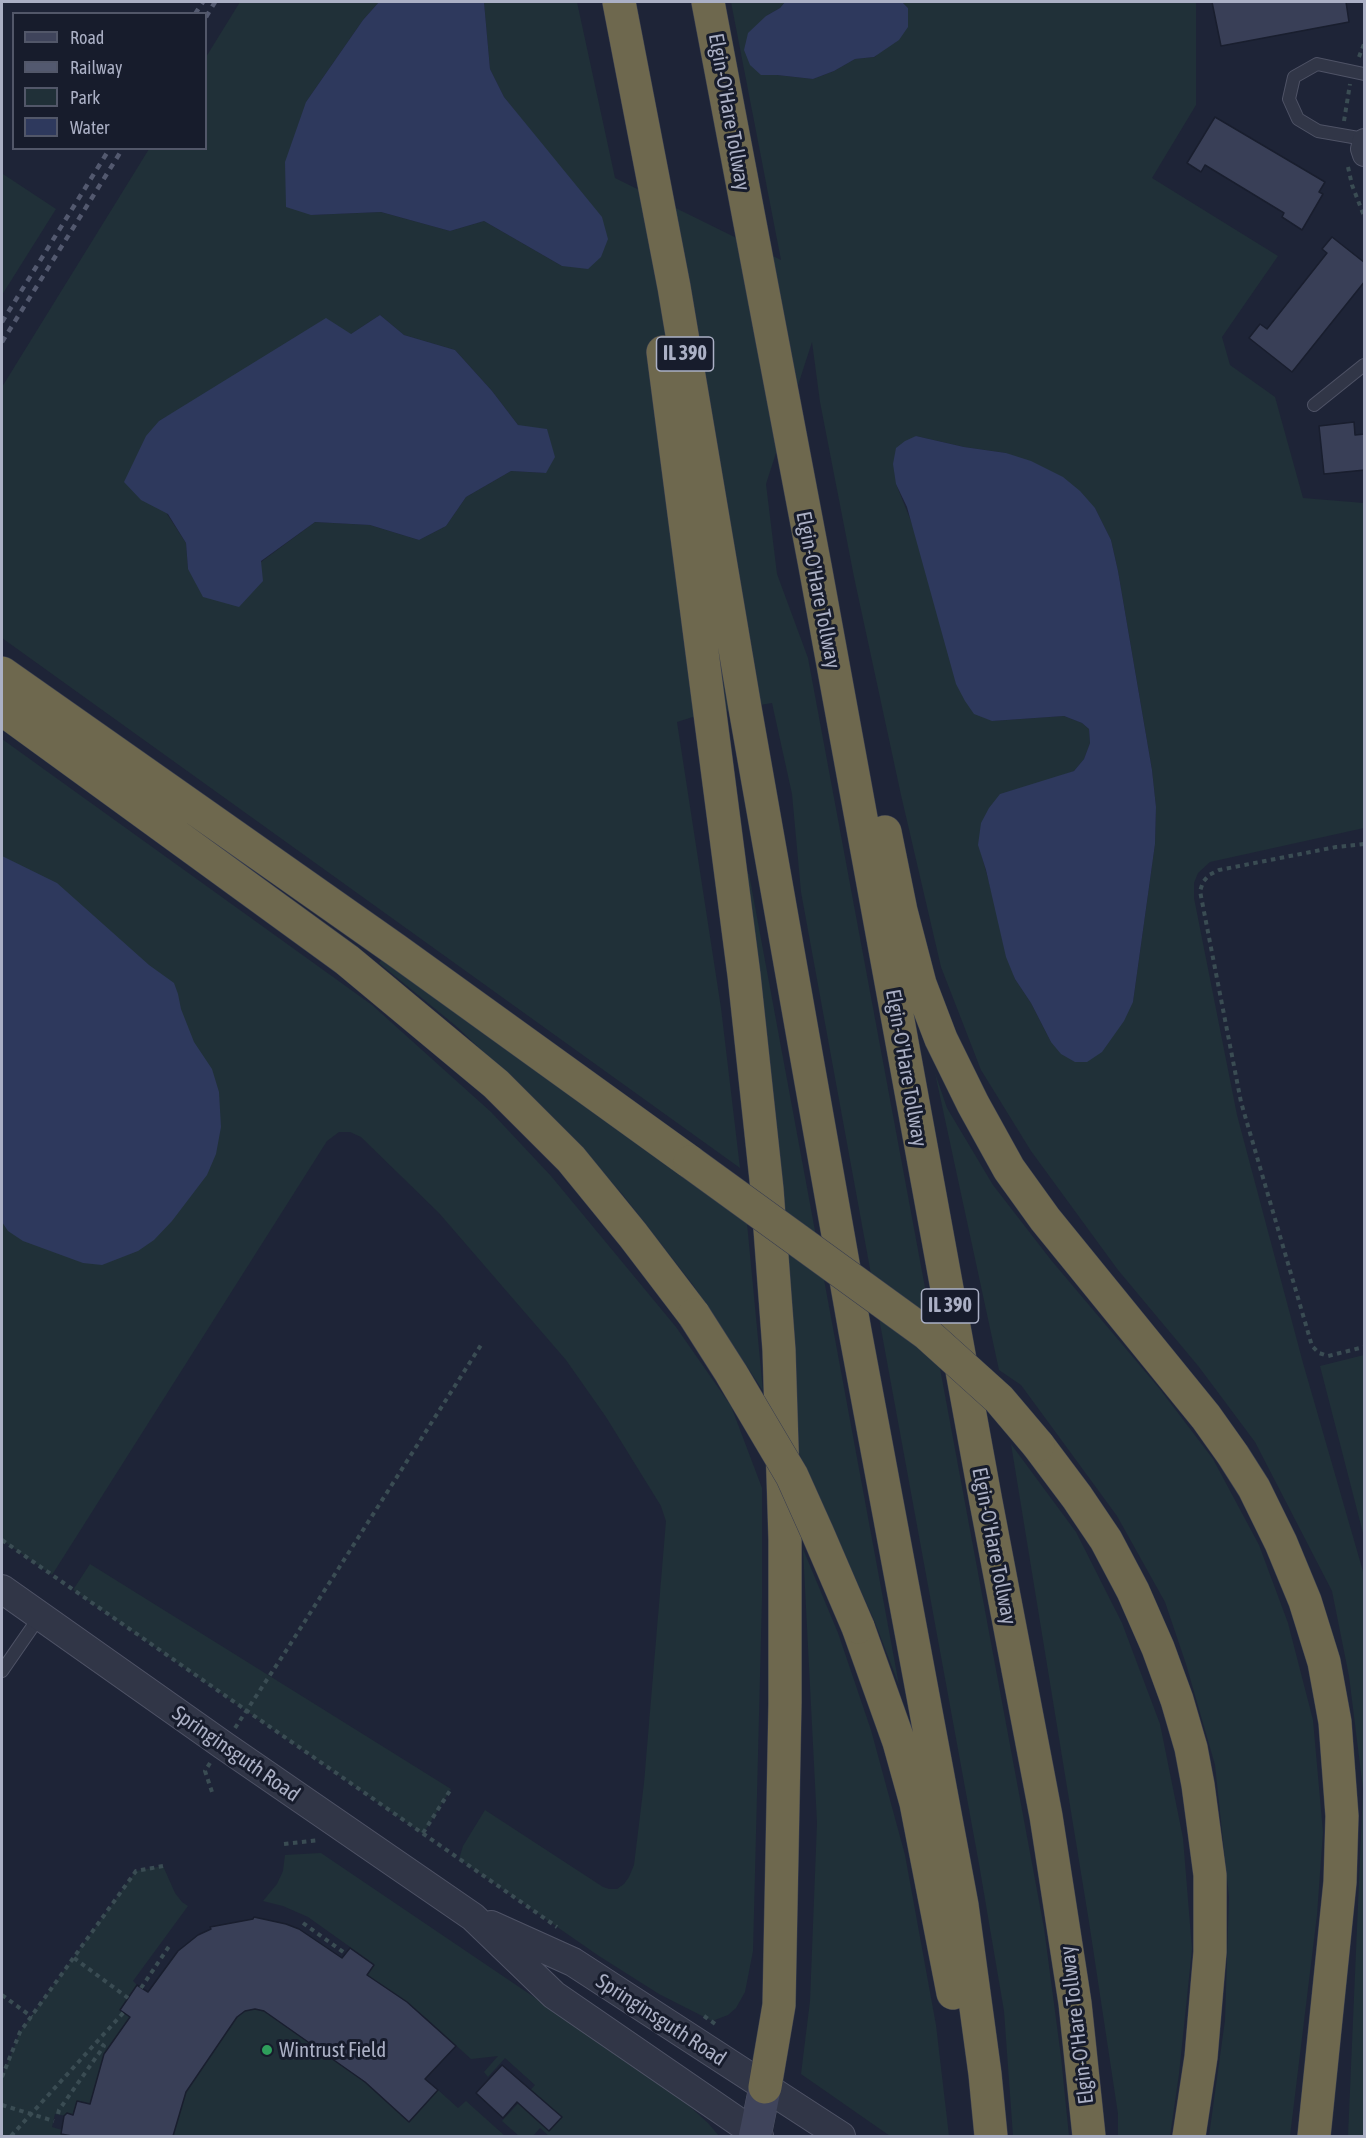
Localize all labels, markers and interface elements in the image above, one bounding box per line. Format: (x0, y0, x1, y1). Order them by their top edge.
legend (12, 12, 207, 150)
text: Road (70, 27, 104, 48)
street label: Elgin-O'Hare Tollway (703, 31, 755, 193)
text: Railway (70, 57, 122, 78)
text: Park (70, 87, 100, 108)
text: Water (70, 117, 109, 138)
road number: IL 390 (656, 337, 714, 371)
street label: Elgin-O'Hare Tollway (790, 509, 846, 671)
street label: Elgin-O'Hare Tollway (880, 987, 932, 1149)
road number: IL 390 (922, 1289, 978, 1323)
street label: Elgin-O'Hare Tollway (966, 1465, 1022, 1627)
street label: Springinsguth Road (167, 1701, 305, 1807)
street label: Elgin-O'Hare Tollway (1055, 1944, 1099, 2106)
street label: Springinsguth Road (591, 1969, 731, 2071)
place label: Wintrust Field (279, 2037, 386, 2063)
marker: Wintrust Field (260, 2043, 274, 2057)

